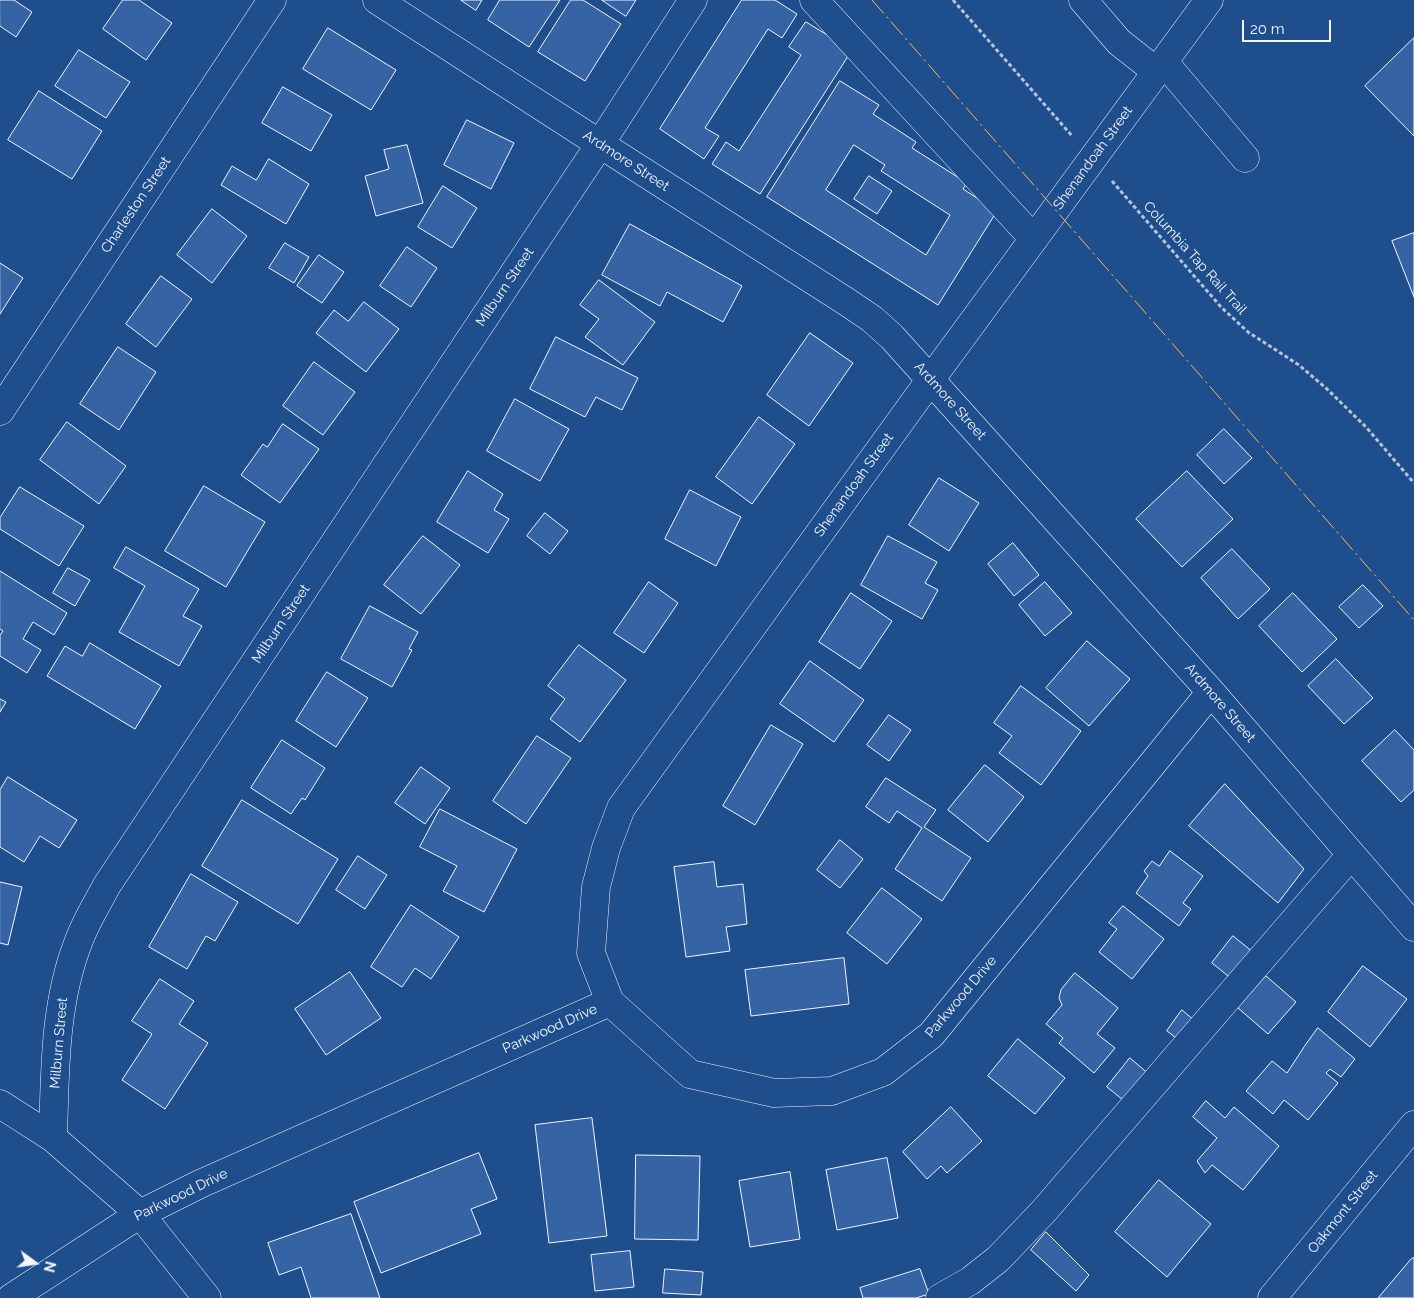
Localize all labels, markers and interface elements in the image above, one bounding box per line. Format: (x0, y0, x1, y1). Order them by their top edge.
scale bar (1244, 10, 1333, 42)
text: 20 m (1250, 20, 1285, 38)
street label: Shenandoah Street (1050, 103, 1136, 213)
street label: Ardmore Street (580, 127, 672, 195)
street label: Charleston Street (98, 154, 174, 256)
street label: Columbia Tap Rail Trail (1140, 198, 1250, 318)
street label: Milburn Street (472, 244, 538, 330)
street label: Ardmore Street (911, 358, 989, 444)
street label: Shenandoah Street (811, 430, 897, 540)
street label: Milburn Street (248, 581, 314, 667)
street label: Ardmore Street (1181, 660, 1259, 746)
street label: Parkwood Drive (922, 953, 1000, 1041)
street label: Milburn Street (47, 997, 71, 1089)
street label: Parkwood Drive (500, 1001, 600, 1057)
street label: Parkwood Drive (131, 1165, 231, 1225)
street label: Oakmont Street (1304, 1167, 1382, 1257)
north arrow (10, 1238, 60, 1288)
text: N (40, 1260, 59, 1274)

